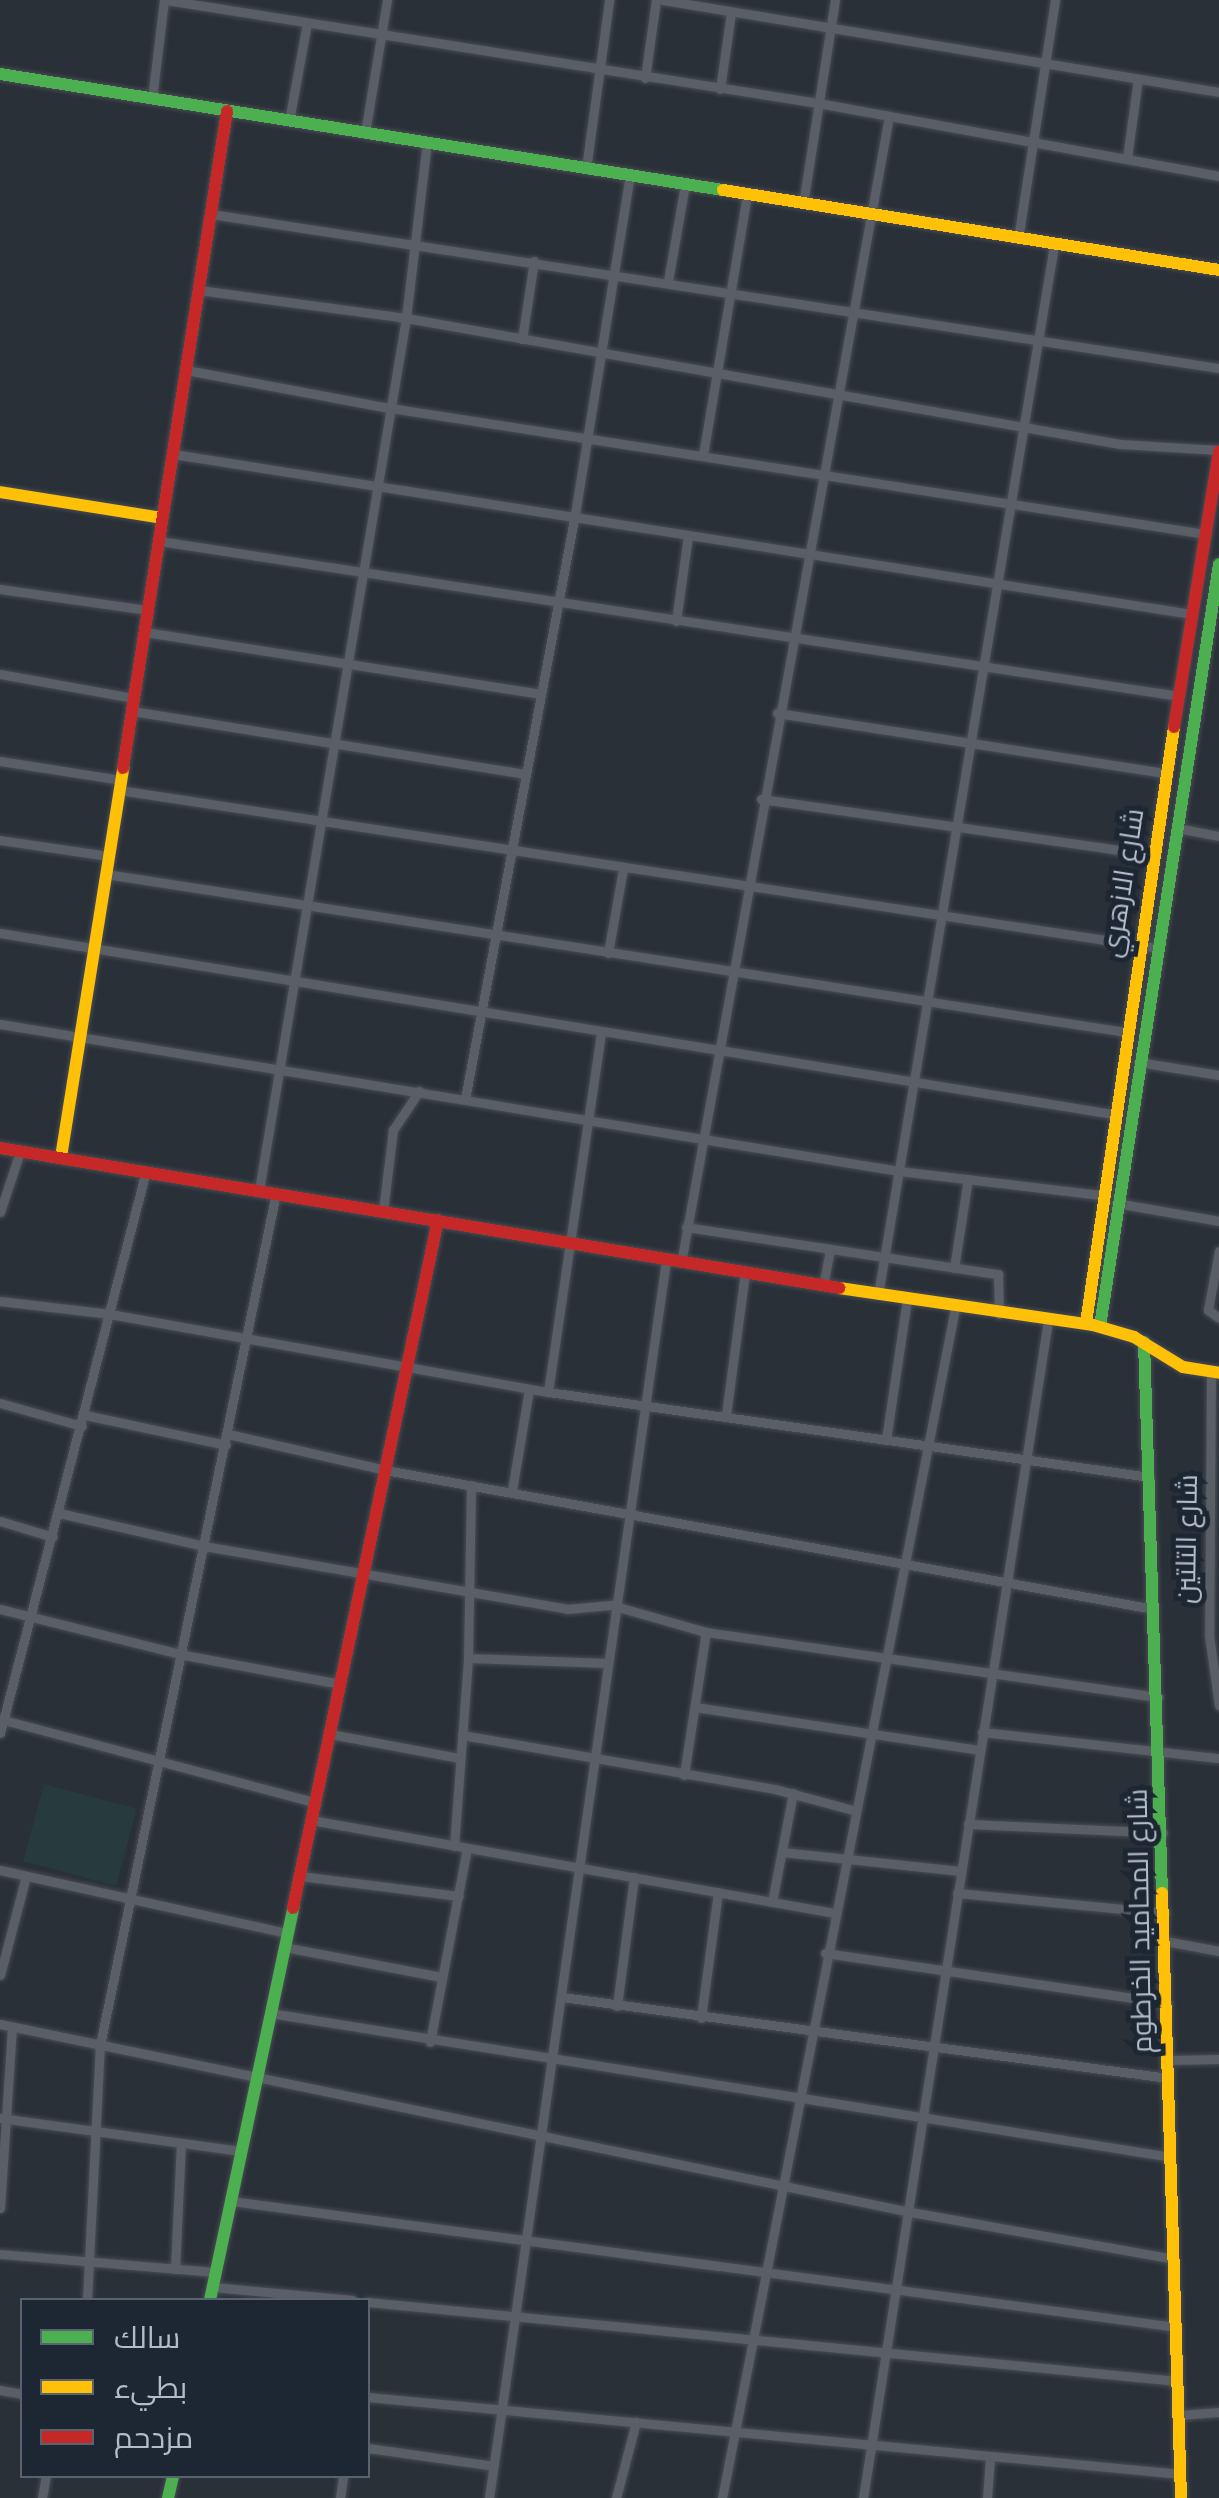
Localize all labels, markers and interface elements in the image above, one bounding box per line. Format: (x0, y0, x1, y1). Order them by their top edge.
street label: شارع الازهري (1095, 806, 1151, 960)
street label: شارع التلتين (1169, 1474, 1205, 1604)
street label: شارع المحاميد الخرطوم (1121, 1788, 1159, 2054)
legend (20, 2298, 370, 2478)
text: سالك (114, 2320, 180, 2356)
text: بطيء (114, 2370, 187, 2406)
text: مزدحم (114, 2420, 193, 2456)

